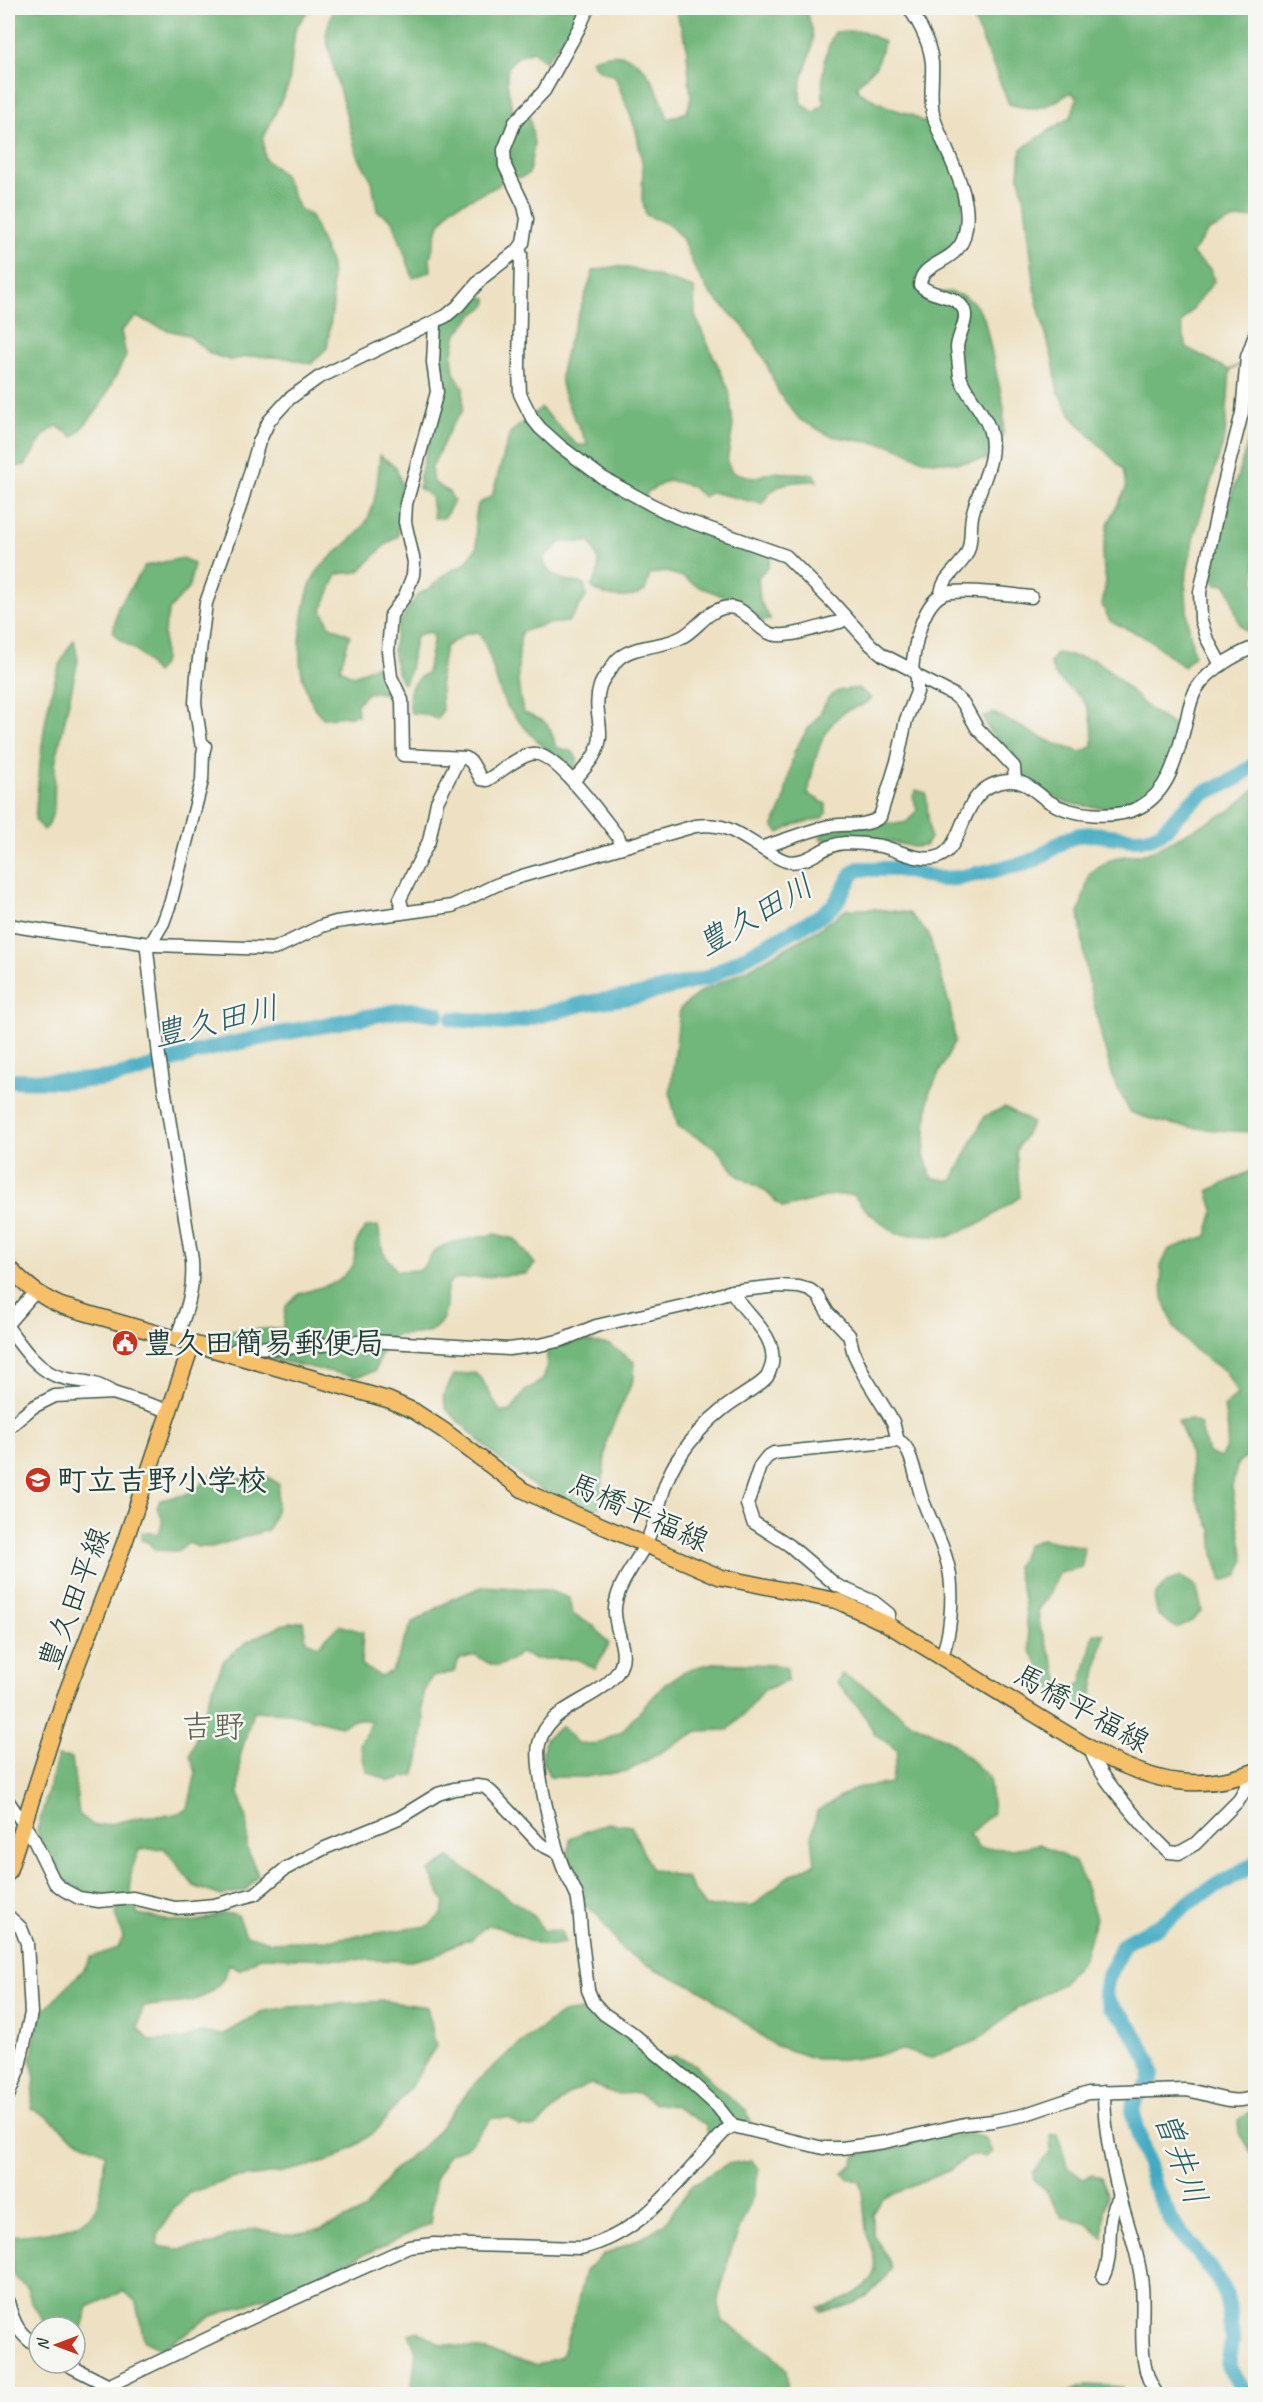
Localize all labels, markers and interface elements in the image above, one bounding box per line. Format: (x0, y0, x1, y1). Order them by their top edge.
water label: 豊久田川 (689, 865, 821, 965)
water label: 豊久田川 (149, 987, 283, 1055)
place label: 豊久田簡易郵便局 (144, 1324, 384, 1362)
public building icon: 豊久田簡易郵便局 (110, 1328, 140, 1358)
place label: 町立吉野小学校 (57, 1461, 267, 1499)
street label: 馬橋平福線 (563, 1464, 715, 1560)
school or university icon: 町立吉野小学校 (23, 1465, 53, 1495)
street label: 豊久田平線 (29, 1521, 119, 1675)
street label: 馬橋平福線 (1007, 1655, 1157, 1761)
district label: 吉野 (181, 1706, 245, 1747)
water label: 曽井川 (1145, 2106, 1217, 2210)
north arrow (27, 2315, 87, 2375)
text: N (33, 2337, 53, 2350)

